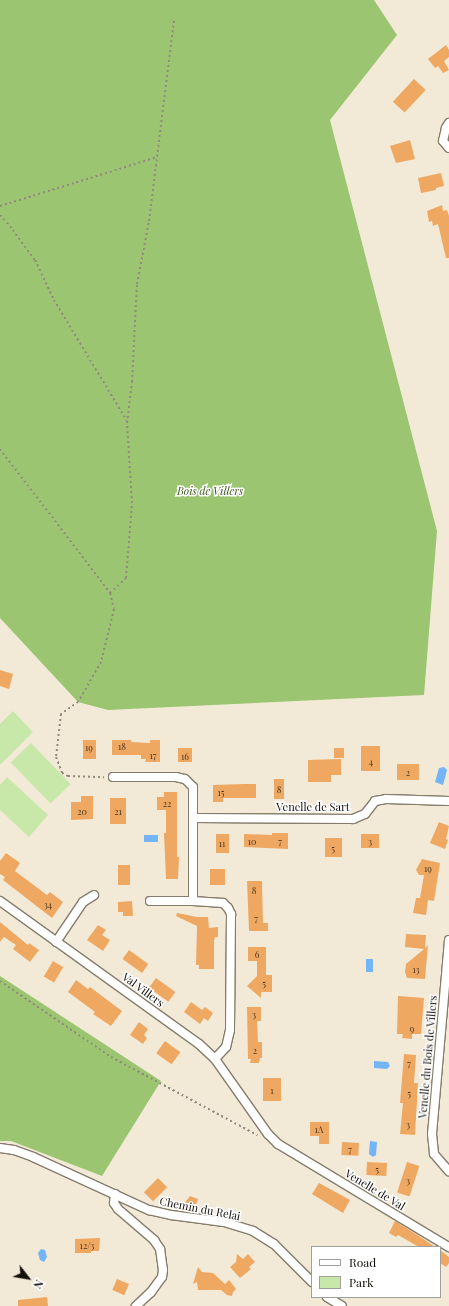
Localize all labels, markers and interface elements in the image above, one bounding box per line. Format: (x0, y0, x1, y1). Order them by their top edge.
park label: Bois de Villers (177, 484, 243, 498)
house number: 18 (118, 741, 126, 751)
house number: 19 (85, 742, 93, 752)
house number: 17 (150, 750, 156, 760)
house number: 16 (181, 751, 189, 761)
house number: 4 (369, 756, 373, 766)
house number: 2 (406, 767, 410, 777)
house number: 8 (277, 784, 281, 794)
house number: 15 (218, 787, 224, 797)
house number: 22 (163, 798, 171, 808)
street label: Venelle de Sart (276, 800, 350, 814)
house number: 20 (77, 806, 87, 816)
house number: 21 (114, 806, 122, 816)
house number: 10 (248, 836, 256, 846)
house number: 7 (278, 836, 282, 846)
house number: 3 (368, 836, 372, 846)
house number: 11 (219, 838, 225, 848)
house number: 5 (331, 843, 335, 853)
house number: 19 (424, 863, 432, 873)
house number: 8 (252, 885, 256, 895)
house number: 34 (44, 899, 52, 909)
house number: 7 (254, 913, 258, 923)
house number: 6 (255, 949, 259, 959)
house number: 13 (412, 964, 420, 974)
street label: Val Villers (119, 970, 167, 1010)
house number: 5 (262, 978, 266, 988)
street label: Venelle du Bois de Villers (416, 995, 440, 1119)
house number: 3 (252, 1009, 256, 1019)
house number: 9 (410, 1023, 414, 1033)
house number: 2 (253, 1045, 257, 1055)
house number: 7 (407, 1058, 411, 1068)
house number: 1 (270, 1085, 274, 1095)
house number: 5 (407, 1088, 411, 1098)
house number: 3 (406, 1119, 410, 1129)
house number: 1A (315, 1124, 323, 1134)
house number: 7 (348, 1144, 352, 1154)
house number: 5 (375, 1164, 379, 1174)
street label: Venelle de Val (342, 1167, 408, 1213)
house number: 3 (406, 1175, 410, 1185)
street label: Chemin du Relai (159, 1195, 241, 1223)
house number: 12/3 (80, 1240, 94, 1250)
legend (311, 1246, 441, 1298)
text: Road (349, 1254, 376, 1270)
north arrow (8, 1258, 48, 1298)
text: Park (349, 1274, 374, 1290)
text: N (30, 1277, 47, 1292)

